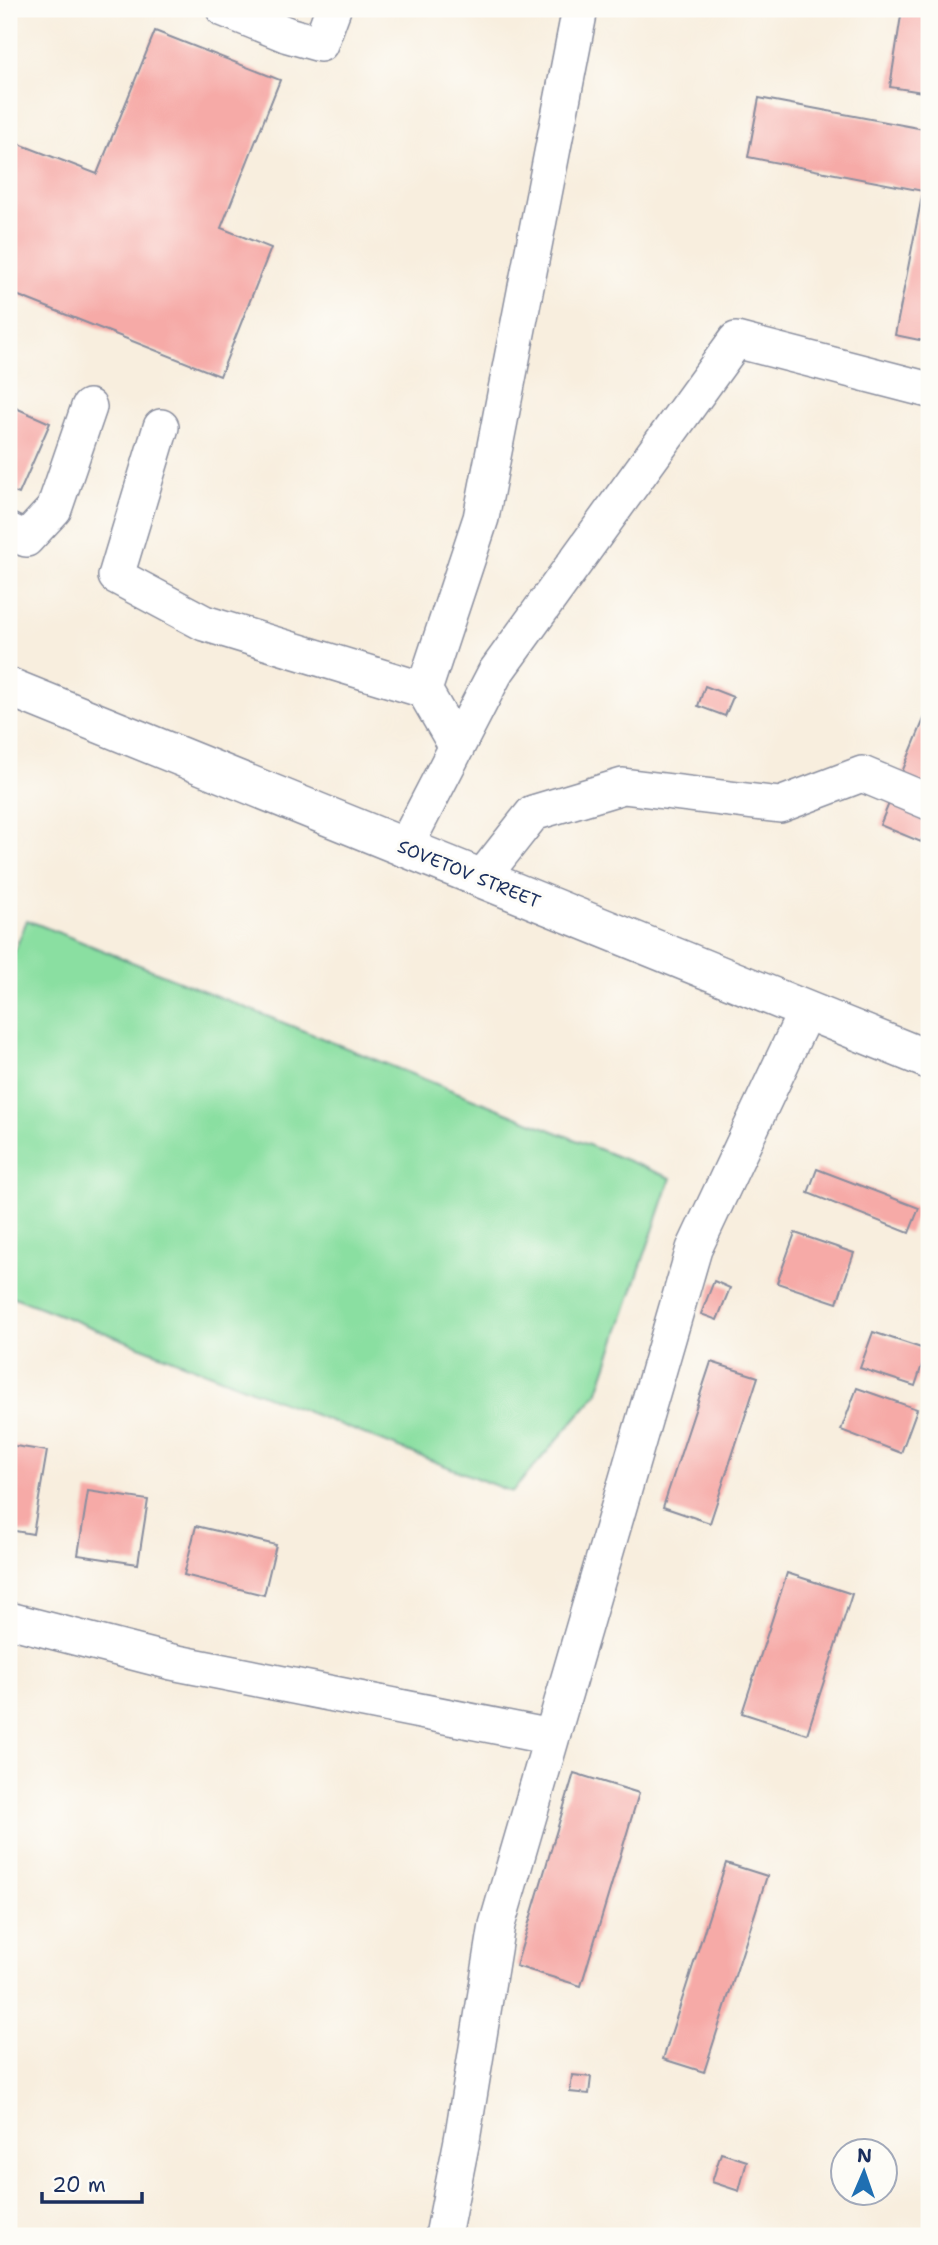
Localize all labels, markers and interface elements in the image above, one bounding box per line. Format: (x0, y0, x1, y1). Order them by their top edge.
street label: SOVETOV STREET (394, 834, 544, 914)
north arrow (830, 2136, 900, 2206)
text: N (857, 2143, 873, 2168)
scale bar (42, 2161, 142, 2205)
text: 20 m (52, 2171, 106, 2199)

